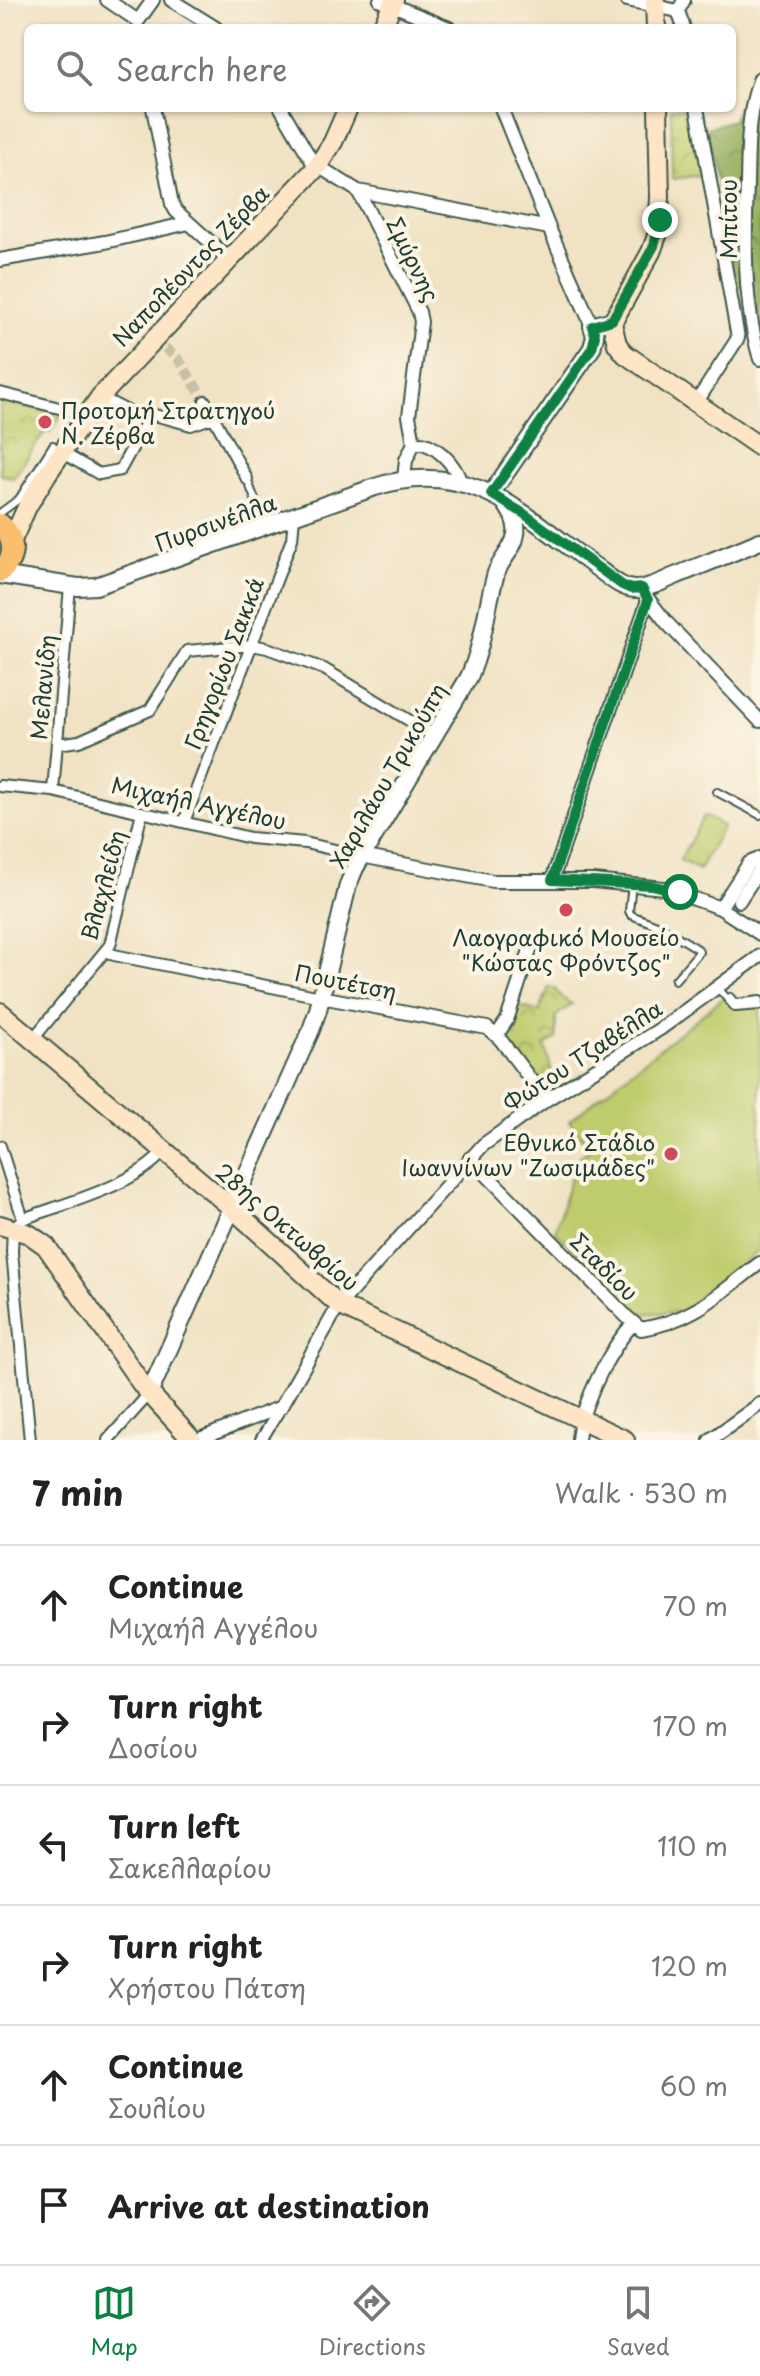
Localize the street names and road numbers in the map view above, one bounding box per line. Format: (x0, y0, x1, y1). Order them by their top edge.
street label: Ναπολέοντος Ζέρβα (104, 177, 276, 353)
street label: Μπίτου (711, 179, 744, 259)
street label: Σμύρνης (379, 211, 449, 307)
street label: Πυρσινέλλα (149, 485, 281, 559)
street label: Γρηγορίου Σακκά (175, 572, 271, 754)
street label: Μελανίδη (21, 633, 63, 741)
street label: Χαριλάου Τρικούπη (321, 676, 453, 874)
street label: Μιχαήλ Αγγέλου (109, 767, 289, 837)
street label: Βλαχλείδη (71, 826, 133, 944)
street label: Πουτέτση (292, 955, 400, 1007)
street label: Φώτου Τζαβέλλα (496, 991, 668, 1119)
street label: 28ης Οκτωβρίου (209, 1154, 367, 1298)
street label: Σταδίου (563, 1224, 647, 1308)

